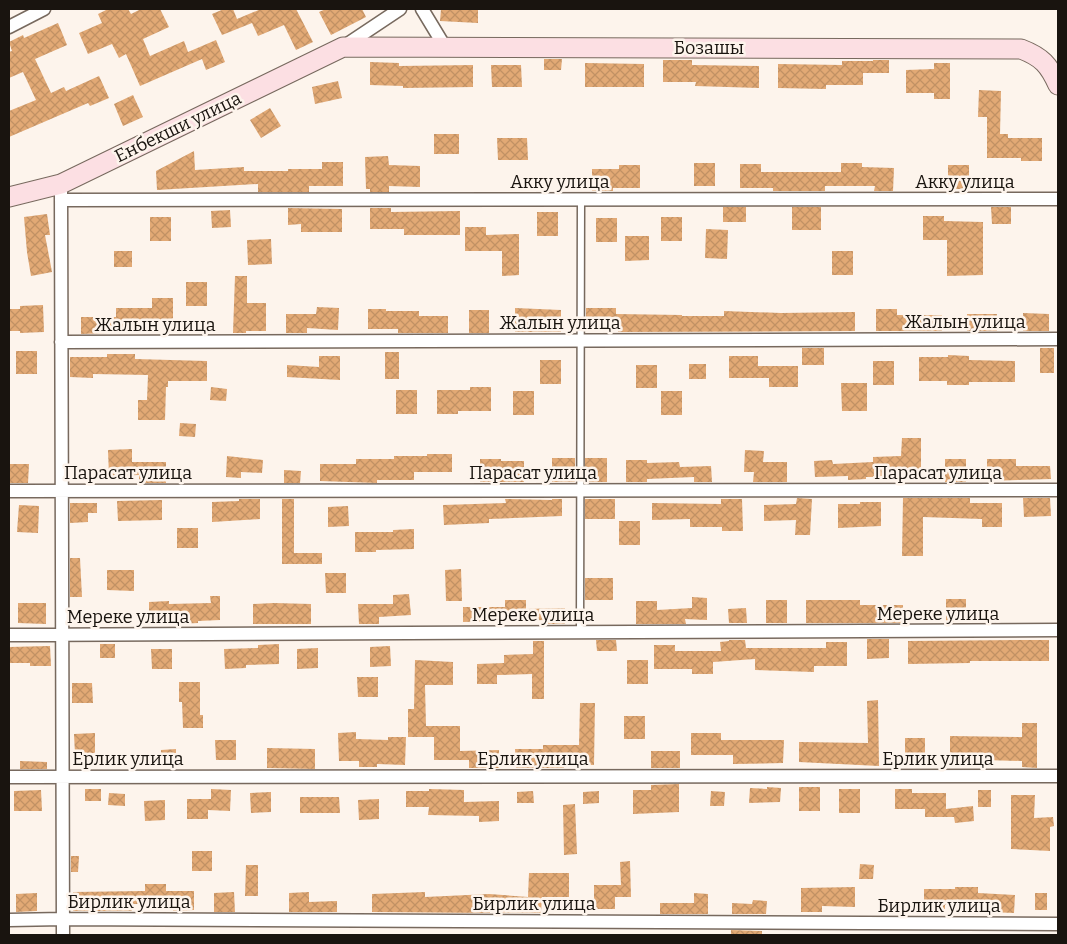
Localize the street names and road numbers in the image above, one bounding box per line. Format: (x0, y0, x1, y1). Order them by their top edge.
street label: Бозашы (674, 37, 744, 59)
street label: Енбекши улица (111, 87, 245, 167)
street label: Акку улица (510, 171, 610, 193)
street label: Акку улица (915, 171, 1015, 193)
street label: Жалын улица (904, 311, 1026, 333)
street label: Жалын улица (499, 312, 621, 334)
street label: Жалын улица (94, 314, 216, 336)
street label: Парасат улица (64, 462, 192, 484)
street label: Парасат улица (469, 462, 597, 484)
street label: Парасат улица (874, 462, 1002, 484)
street label: Мереке улица (877, 603, 999, 625)
street label: Мереке улица (472, 604, 594, 626)
street label: Мереке улица (67, 606, 189, 628)
street label: Ерлик улица (72, 748, 184, 770)
street label: Ерлик улица (477, 748, 589, 770)
street label: Ерлик улица (882, 748, 994, 770)
street label: Бирлик улица (67, 891, 191, 913)
street label: Бирлик улица (472, 893, 596, 915)
street label: Бирлик улица (877, 895, 1001, 917)

